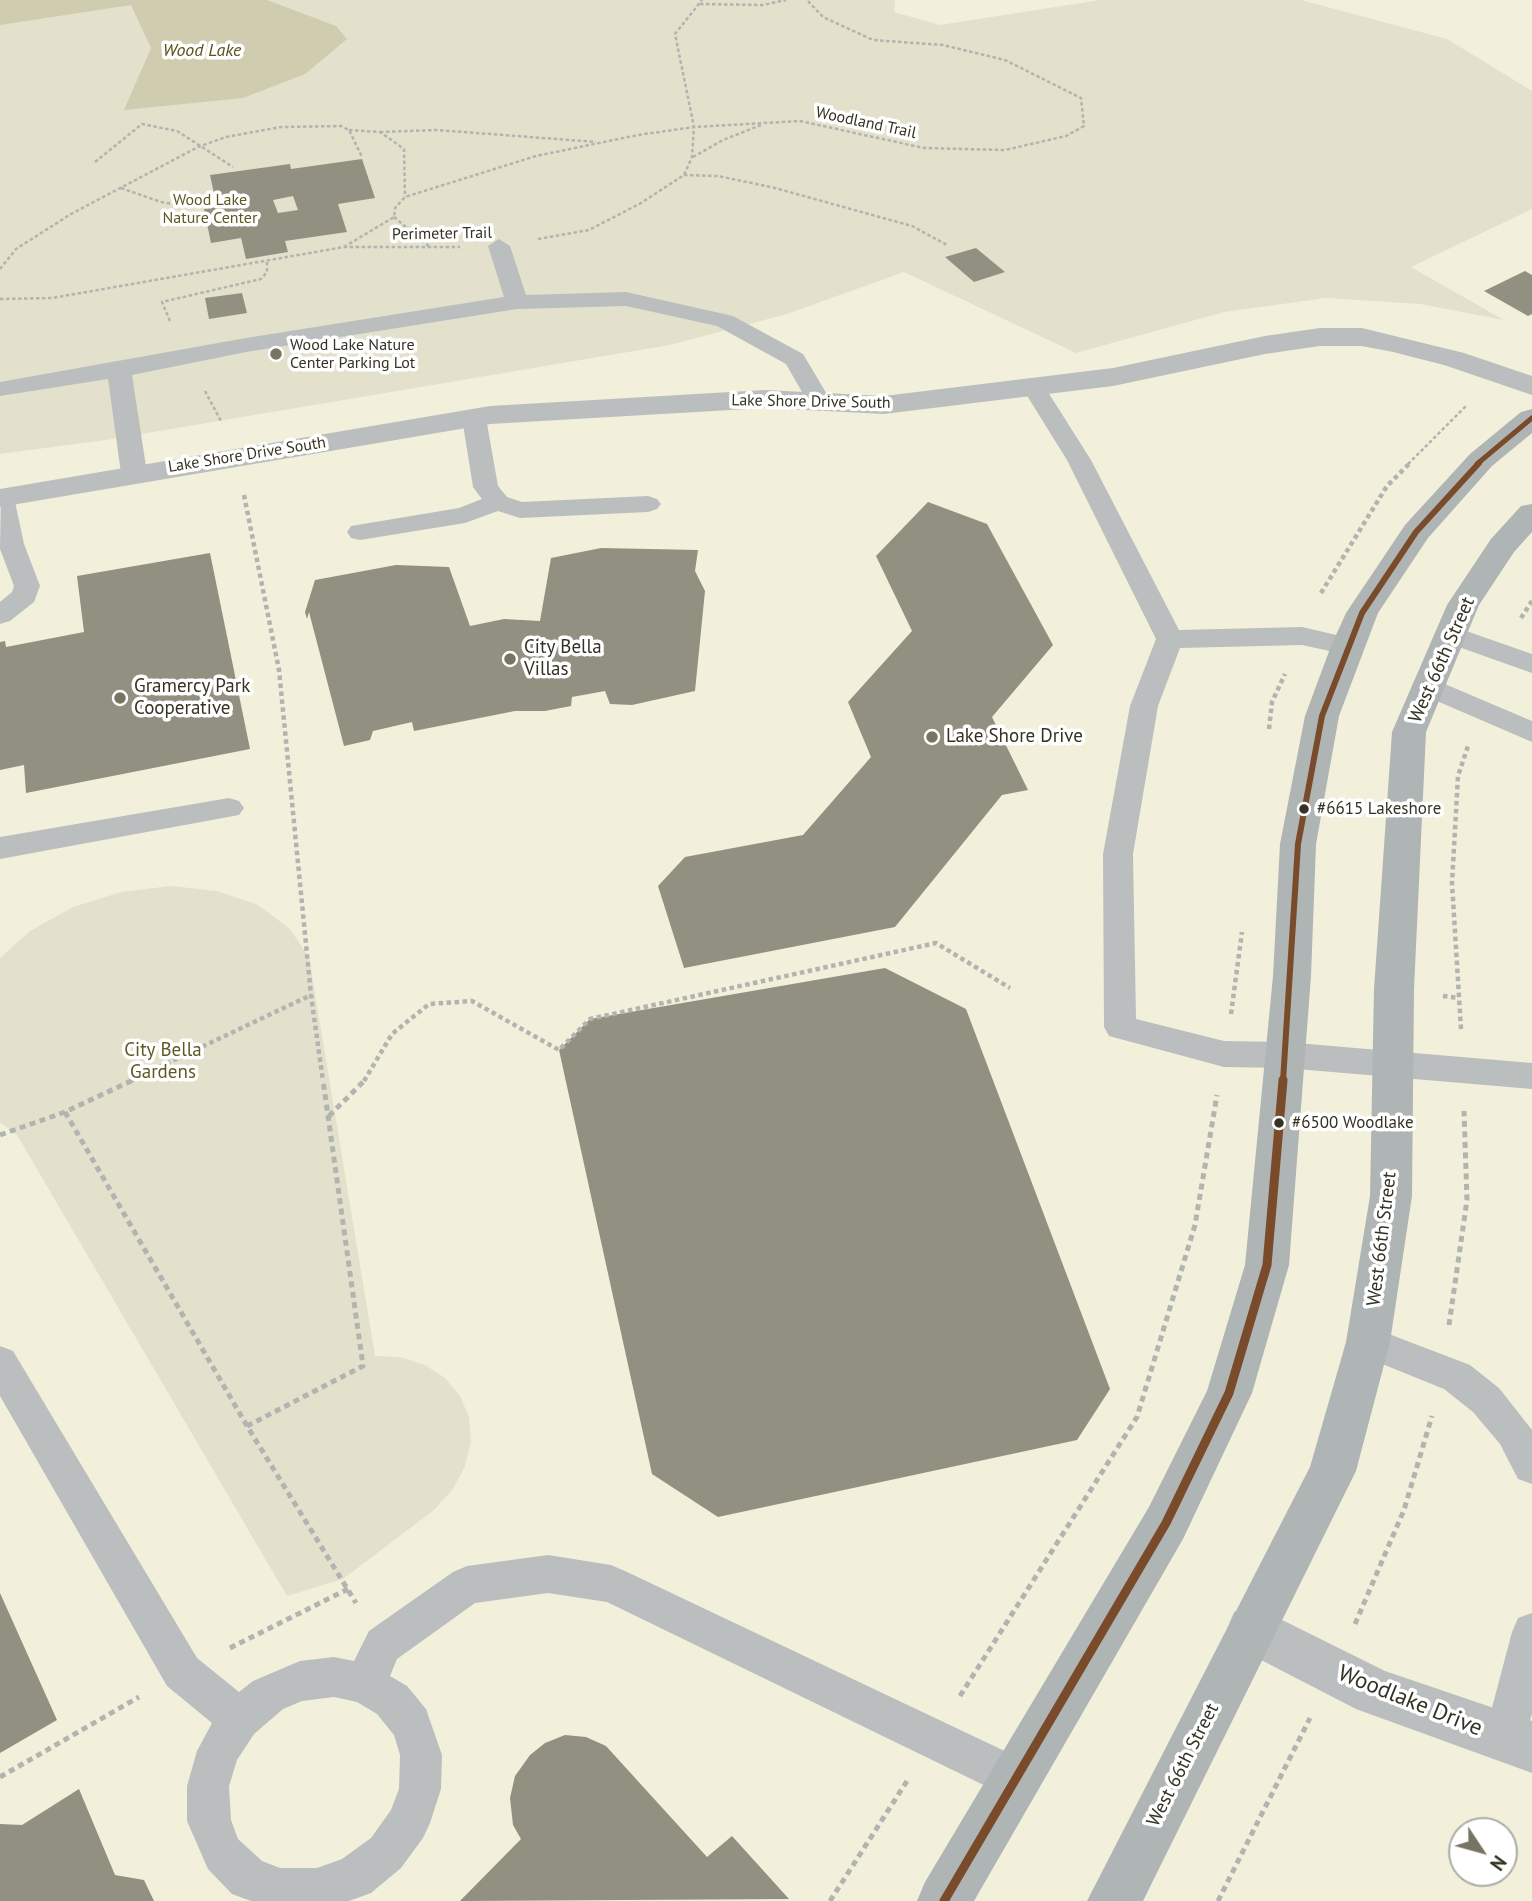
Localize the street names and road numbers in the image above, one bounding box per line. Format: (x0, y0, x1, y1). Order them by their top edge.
street label: Woodland Trail (814, 103, 918, 143)
street label: Perimeter Trail (392, 224, 492, 244)
street label: Lake Shore Drive South (731, 391, 891, 413)
street label: Lake Shore Drive South (167, 433, 327, 477)
street label: West 66th Street (1404, 594, 1480, 726)
street label: West 66th Street (1362, 1170, 1402, 1308)
street label: Woodlake Drive (1334, 1659, 1486, 1743)
street label: West 66th Street (1142, 1700, 1224, 1830)

